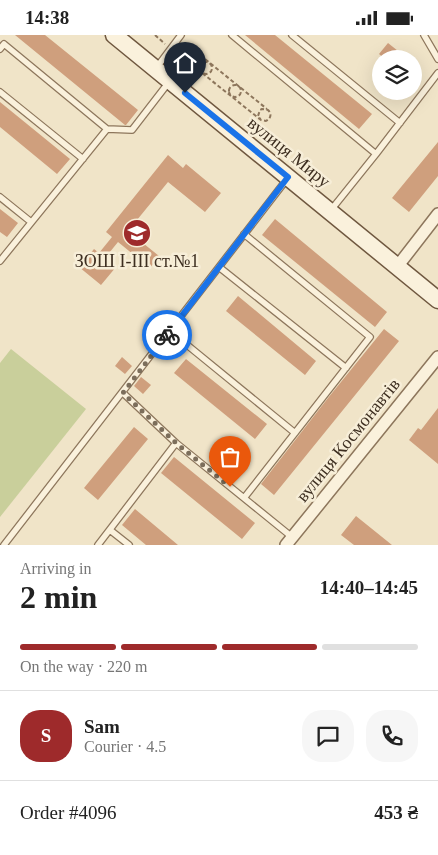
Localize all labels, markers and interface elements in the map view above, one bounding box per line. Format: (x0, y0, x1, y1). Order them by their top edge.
text: 14:38 (25, 7, 69, 28)
pin (164, 42, 206, 93)
icon: home (171, 49, 199, 77)
map controls (372, 50, 422, 100)
button: layers (372, 50, 422, 100)
street label: вулиця Миру (244, 113, 334, 191)
school or university icon: ЗОШ I-III ст.№1 (122, 218, 152, 248)
place label: ЗОШ I-III ст.№1 (75, 251, 199, 271)
courier (142, 310, 192, 360)
icon: bike (153, 321, 181, 349)
street label: вулиця Космонавтів (292, 374, 404, 506)
pin (209, 436, 251, 487)
icon: bag (216, 443, 244, 471)
text: Arriving in (20, 560, 92, 577)
text: 14:40–14:45 (320, 577, 418, 598)
text: 2 min (20, 579, 97, 615)
text: On the way · 220 m (20, 658, 148, 675)
button: chat (302, 710, 354, 762)
button: phone (366, 710, 418, 762)
text: Sam (84, 716, 120, 737)
text: S (41, 725, 51, 746)
text: Courier · 4.5 (84, 738, 166, 755)
text: Order #4096 (20, 802, 117, 823)
text: 453 ₴ (374, 802, 418, 823)

